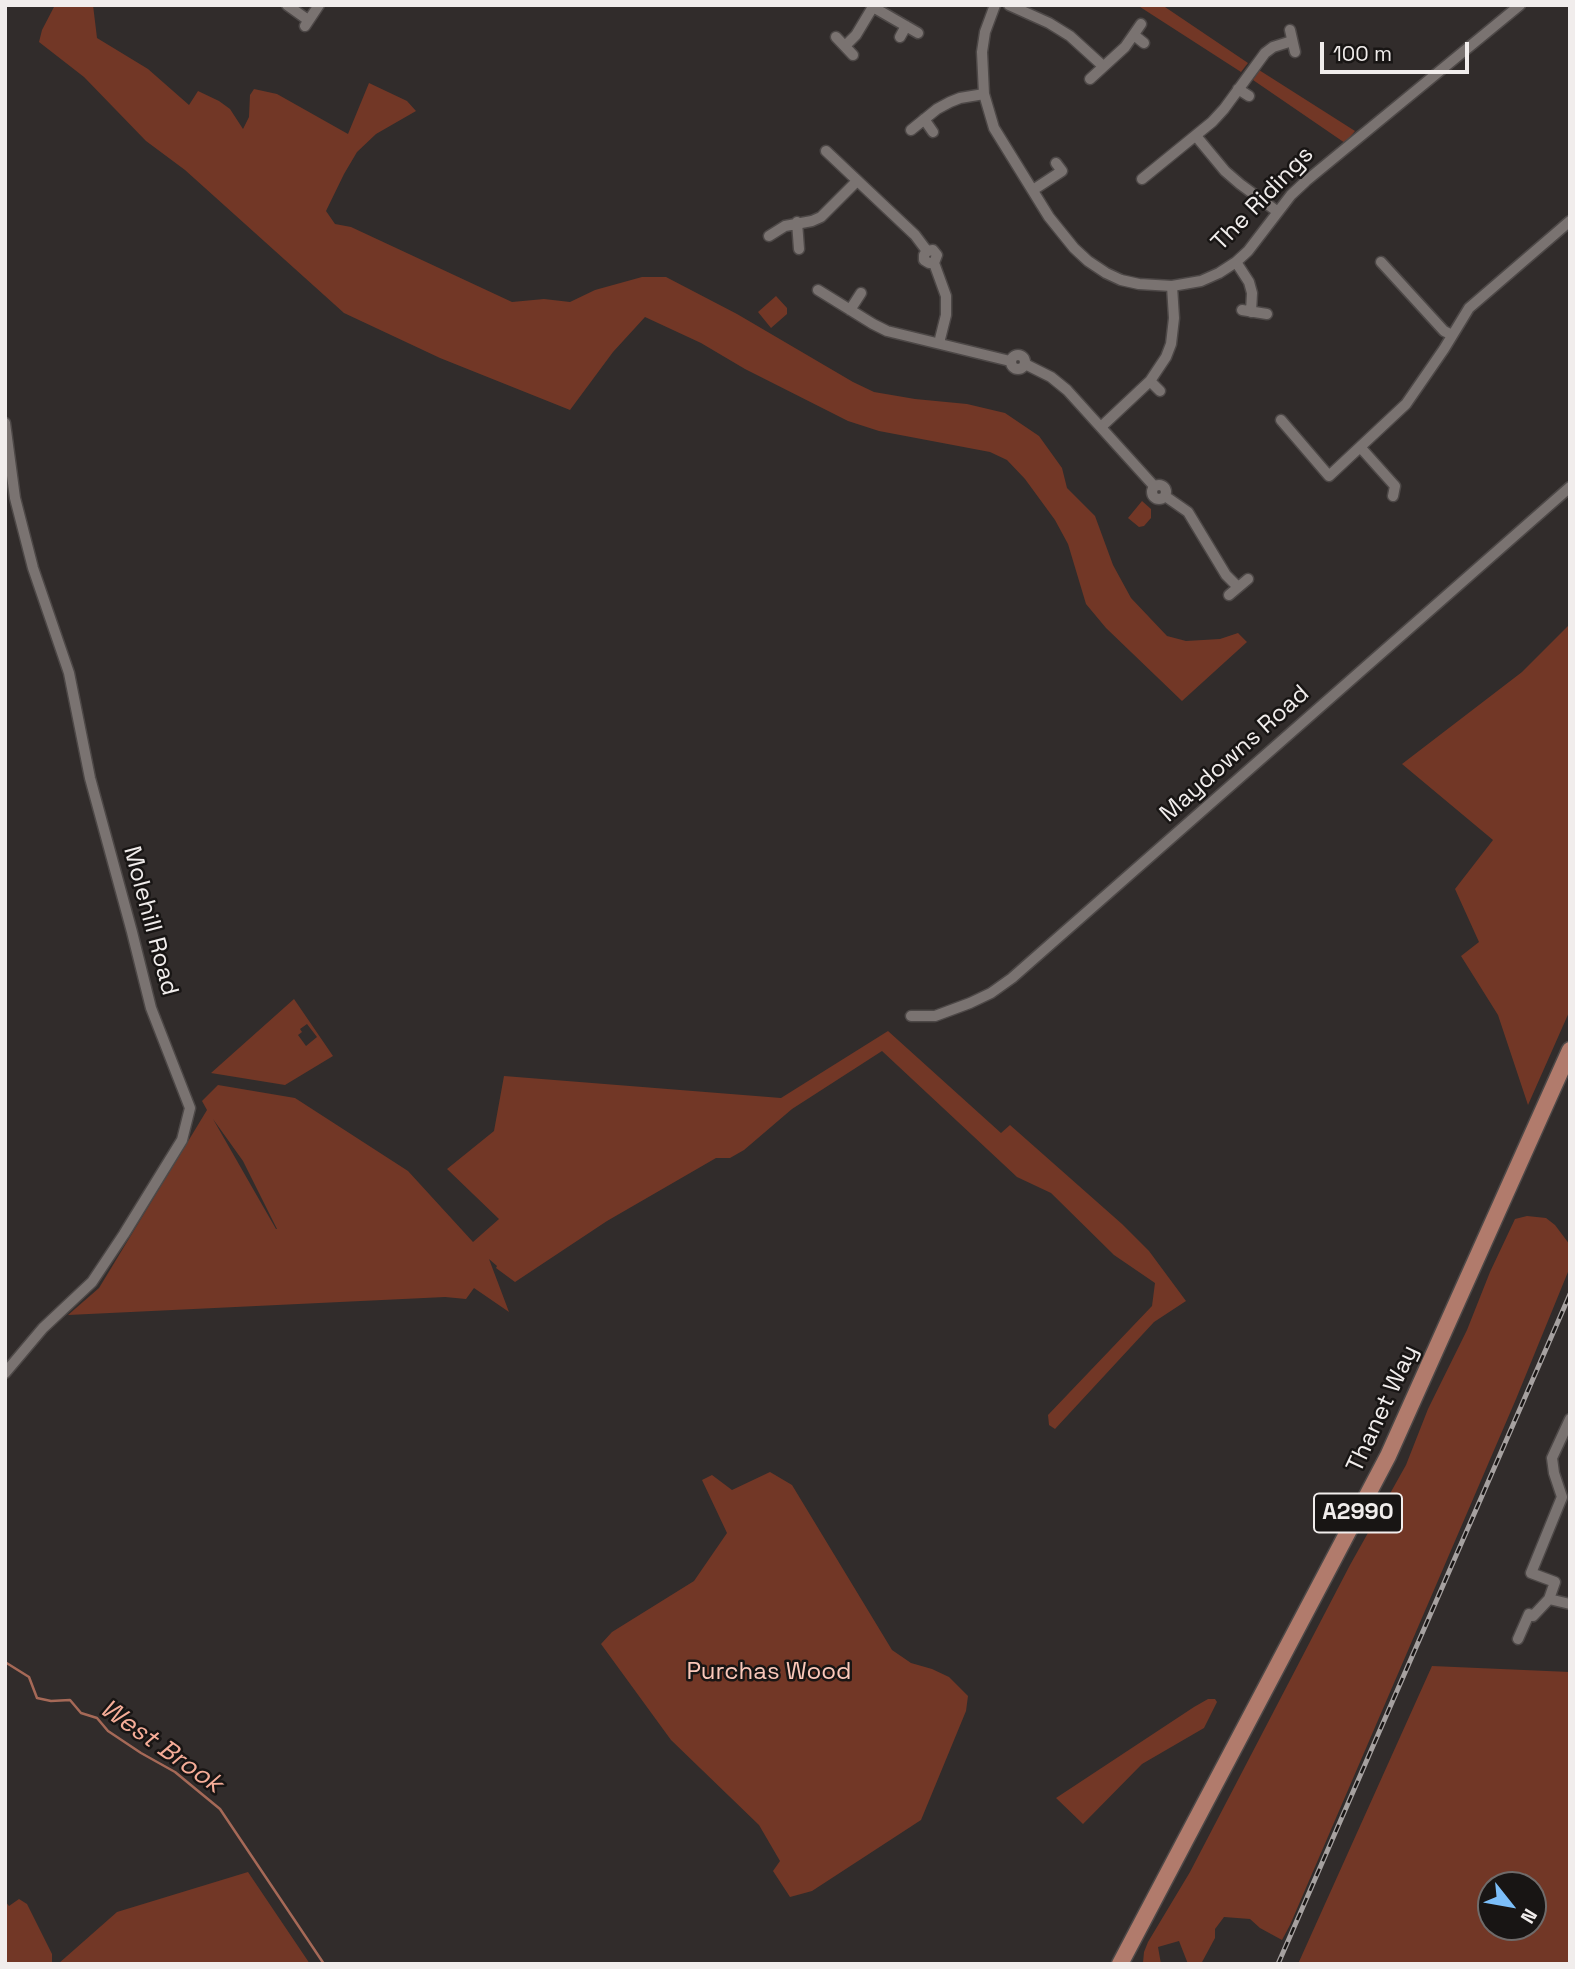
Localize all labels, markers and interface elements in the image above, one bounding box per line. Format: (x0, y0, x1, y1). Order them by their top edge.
scale bar (1323, 28, 1472, 72)
text: 100 m (1333, 40, 1392, 67)
street label: The Ridings (1206, 141, 1320, 257)
street label: Maydowns Road (1155, 680, 1315, 828)
street label: Molehill Road (116, 843, 184, 999)
street label: Thanet Way (1341, 1341, 1425, 1477)
road number: A2990 (1314, 1494, 1402, 1532)
park label: Purchas Wood (686, 1658, 852, 1686)
water label: West Brook (94, 1693, 228, 1801)
north arrow (1477, 1871, 1547, 1941)
text: N (1515, 1904, 1543, 1928)

